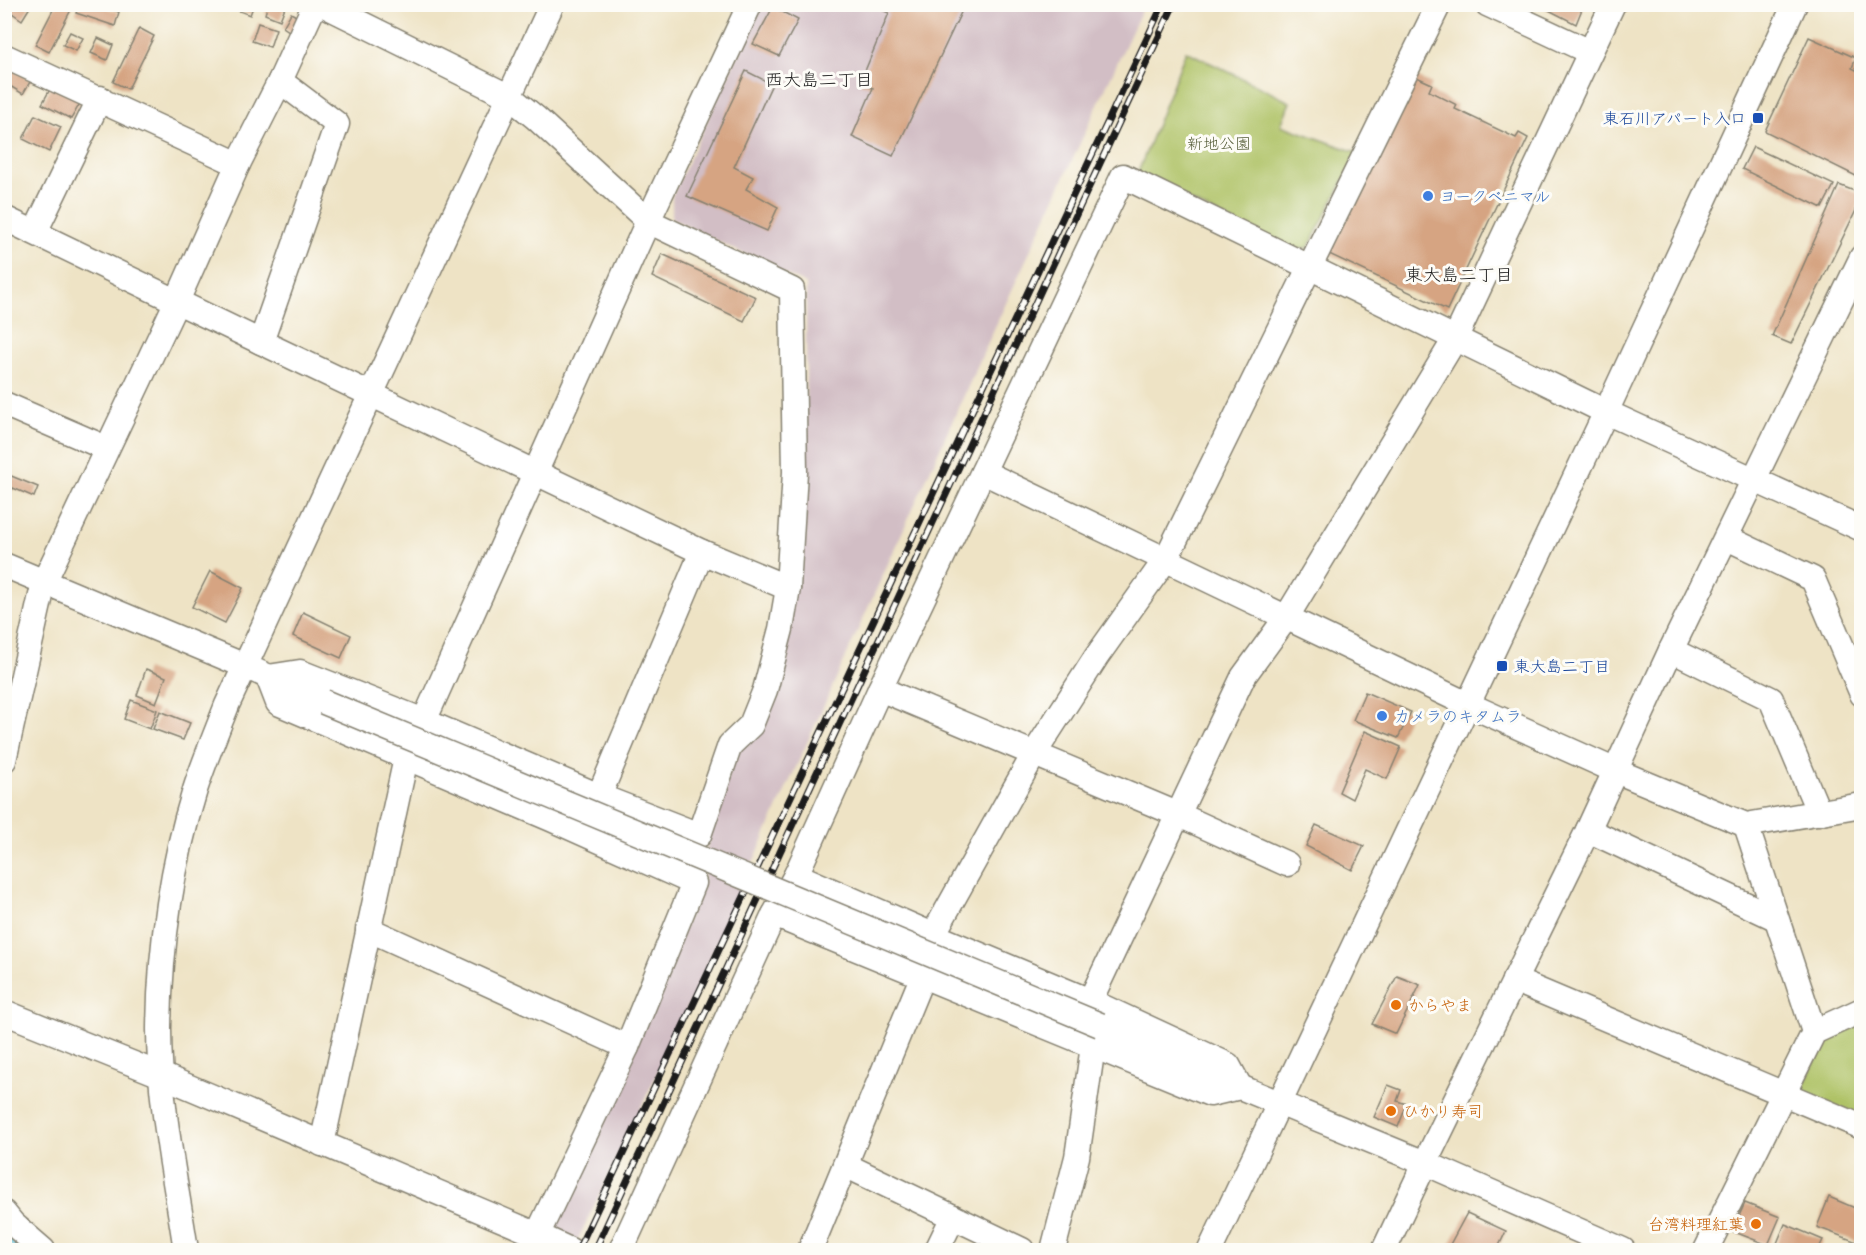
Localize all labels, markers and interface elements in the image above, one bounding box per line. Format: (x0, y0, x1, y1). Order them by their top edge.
district label: 西大島二丁目 (765, 69, 873, 92)
place label: 東石川アパート入口 (1603, 109, 1746, 129)
marker: 東石川アパート入口 (1751, 111, 1765, 125)
park label: 新地公園 (1187, 134, 1251, 154)
place label: ヨークベニマル (1440, 187, 1551, 207)
marker: ヨークベニマル (1421, 189, 1435, 203)
district label: 東大島二丁目 (1405, 264, 1513, 287)
place label: 東大島二丁目 (1514, 657, 1610, 677)
marker: 東大島二丁目 (1495, 659, 1509, 673)
place label: カメラのキタムラ (1394, 707, 1522, 727)
marker: カメラのキタムラ (1375, 709, 1389, 723)
place label: からやま (1408, 996, 1472, 1016)
marker: からやま (1389, 998, 1403, 1012)
place label: ひかり寿司 (1403, 1102, 1483, 1122)
marker: ひかり寿司 (1384, 1104, 1398, 1118)
place label: 台湾料理紅葉 (1648, 1215, 1744, 1235)
marker: 台湾料理紅葉 (1749, 1217, 1763, 1231)

